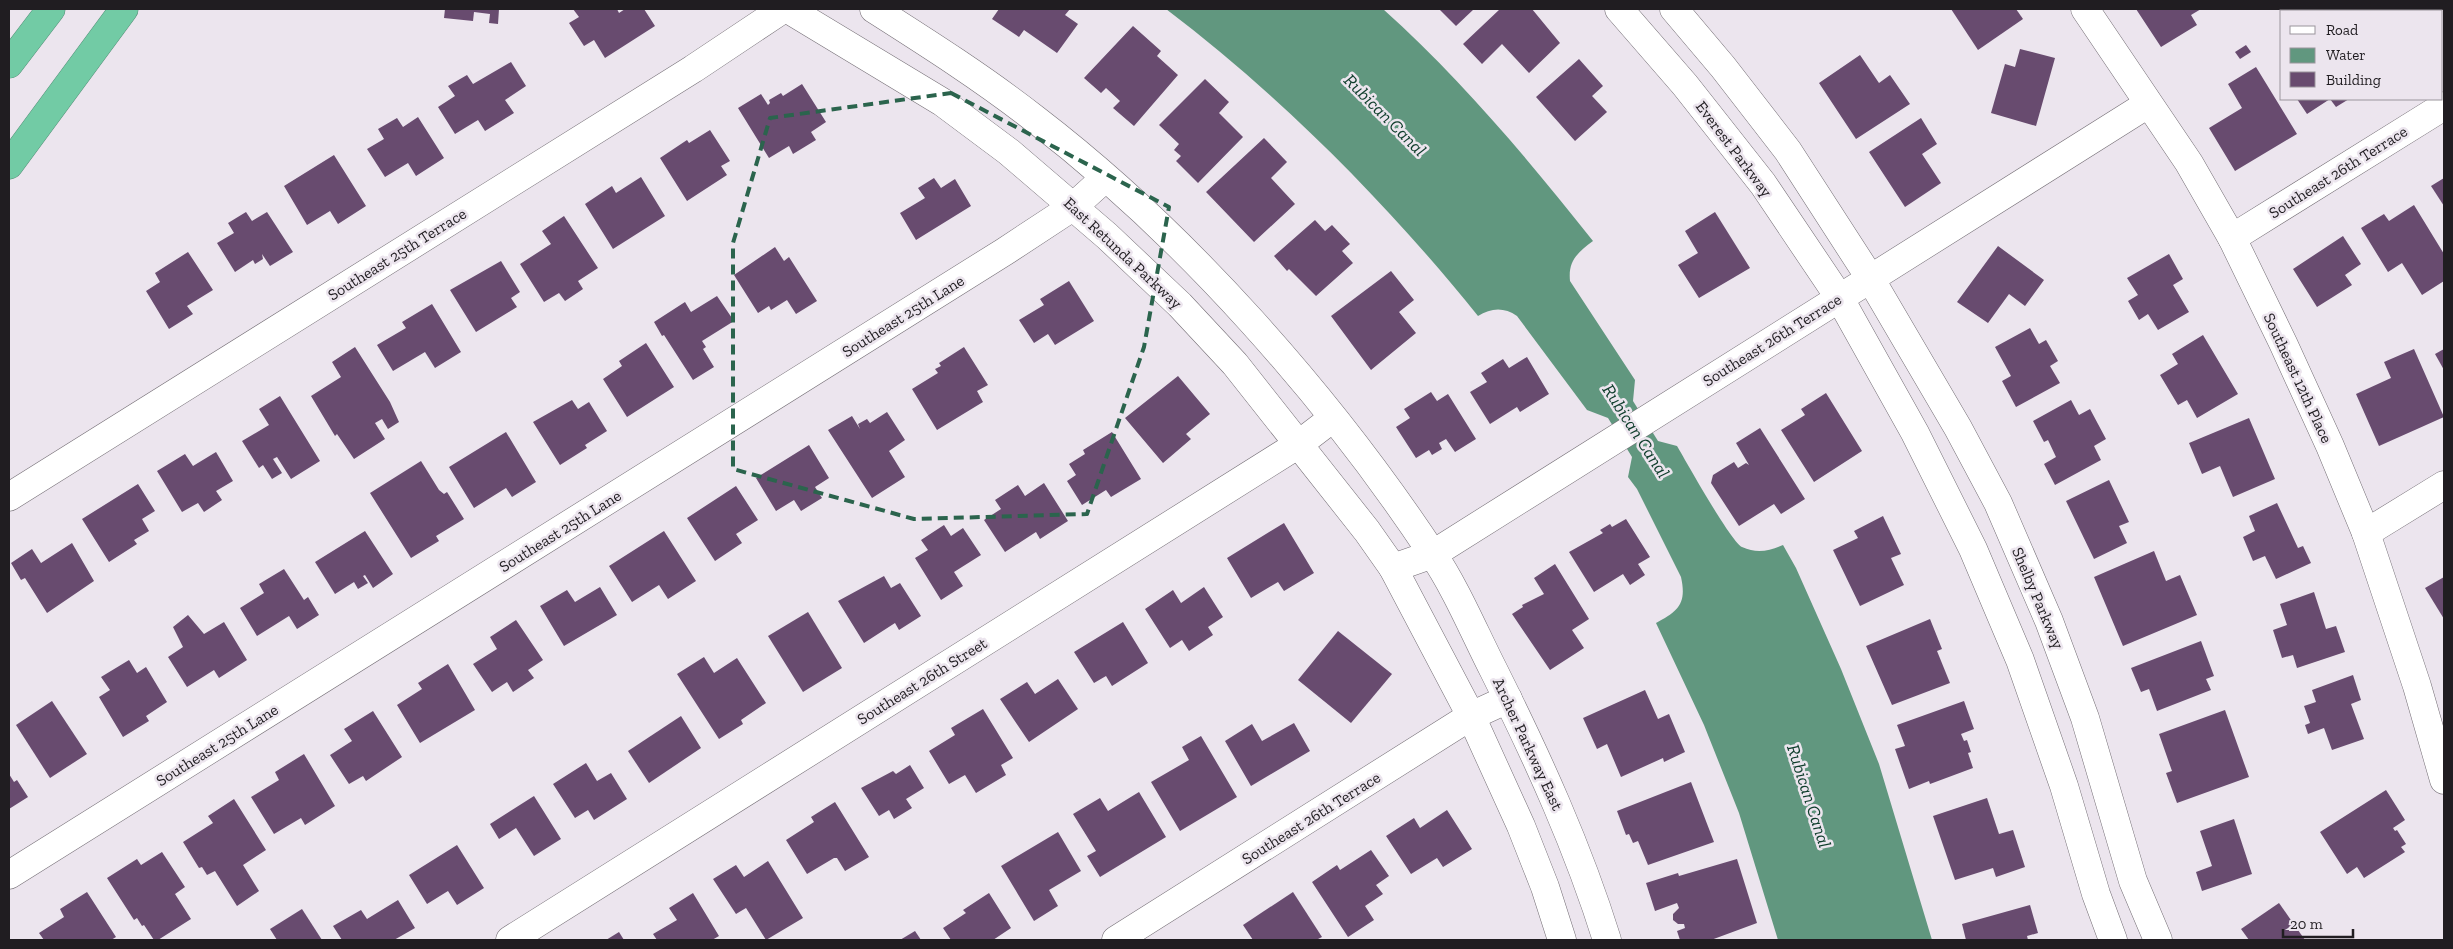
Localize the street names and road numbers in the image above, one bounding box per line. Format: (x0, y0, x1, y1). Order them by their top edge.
street label: Everest Parkway (1692, 97, 1777, 201)
street label: Southeast 26th Terrace (2265, 122, 2411, 222)
street label: East Retunda Parkway (1060, 193, 1187, 313)
street label: Southeast 25th Terrace (324, 204, 470, 304)
street label: Southeast 25th Lane (838, 271, 968, 361)
street label: Southeast 26th Terrace (1699, 290, 1845, 390)
street label: Southeast 12th Place (2260, 310, 2336, 446)
street label: Southeast 25th Lane (495, 486, 625, 576)
street label: Shelby Parkway (2008, 544, 2068, 652)
street label: Southeast 26th Street (853, 633, 991, 729)
street label: Archer Parkway East (1489, 675, 1567, 813)
street label: Southeast 25th Lane (152, 700, 282, 790)
street label: Southeast 26th Terrace (1238, 768, 1384, 868)

